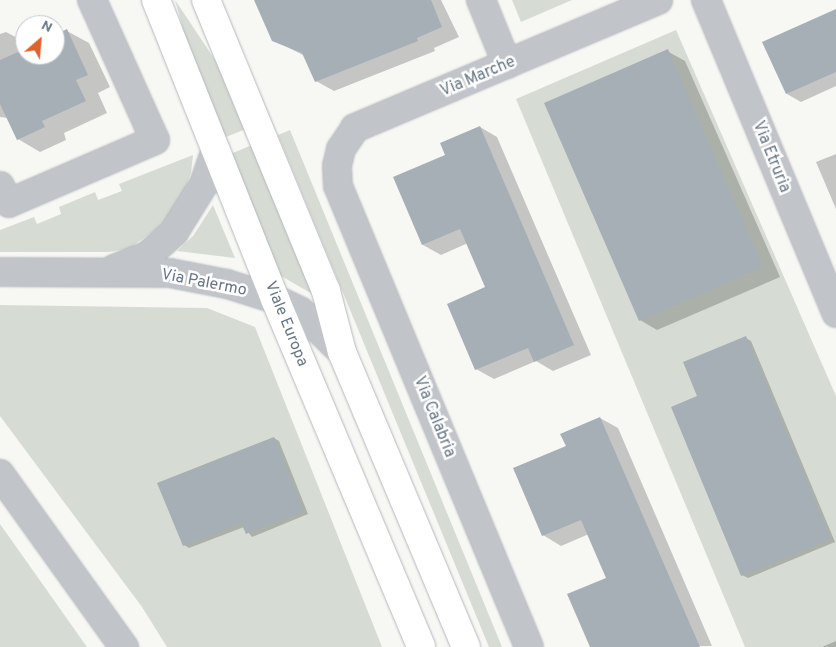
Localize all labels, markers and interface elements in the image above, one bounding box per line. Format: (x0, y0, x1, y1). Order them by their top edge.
north arrow (15, 15, 65, 65)
text: N (38, 17, 55, 37)
street label: Via Marche (438, 53, 518, 101)
street label: Via Etruria (748, 118, 794, 196)
street label: Via Palermo (160, 265, 248, 301)
street label: Viale Europa (260, 278, 312, 370)
street label: Via Calabria (409, 374, 459, 460)

